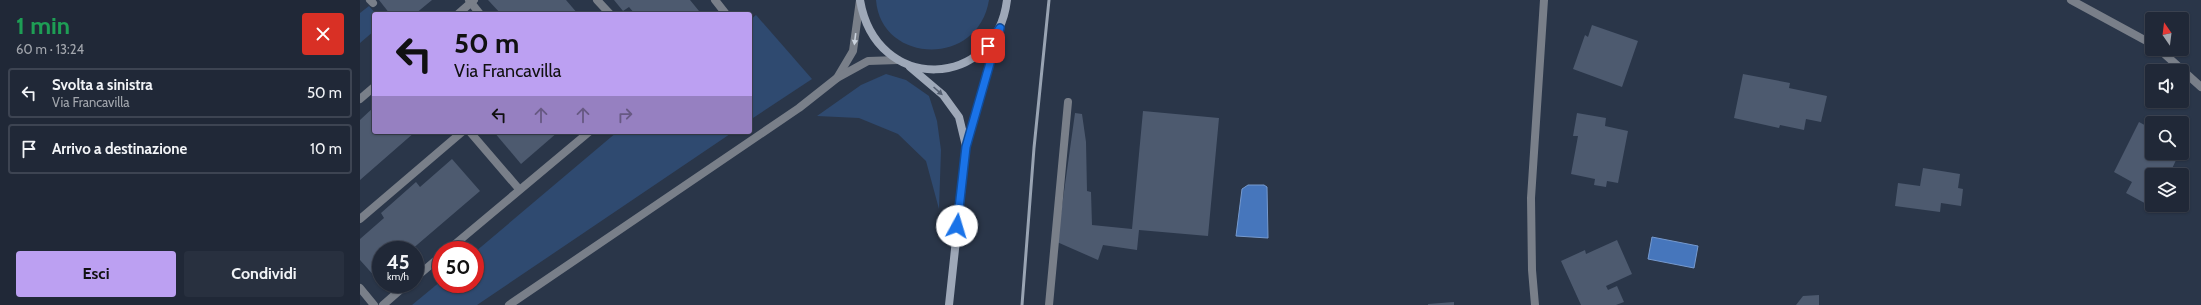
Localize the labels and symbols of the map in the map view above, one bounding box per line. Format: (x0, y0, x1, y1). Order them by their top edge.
north arrow (2145, 12, 2189, 56)
pin (971, 29, 1005, 63)
one-way arrow (852, 33, 858, 45)
one-way arrow (933, 86, 943, 96)
position arrow (936, 205, 978, 247)
speed limit sign: 50 (432, 241, 484, 293)

